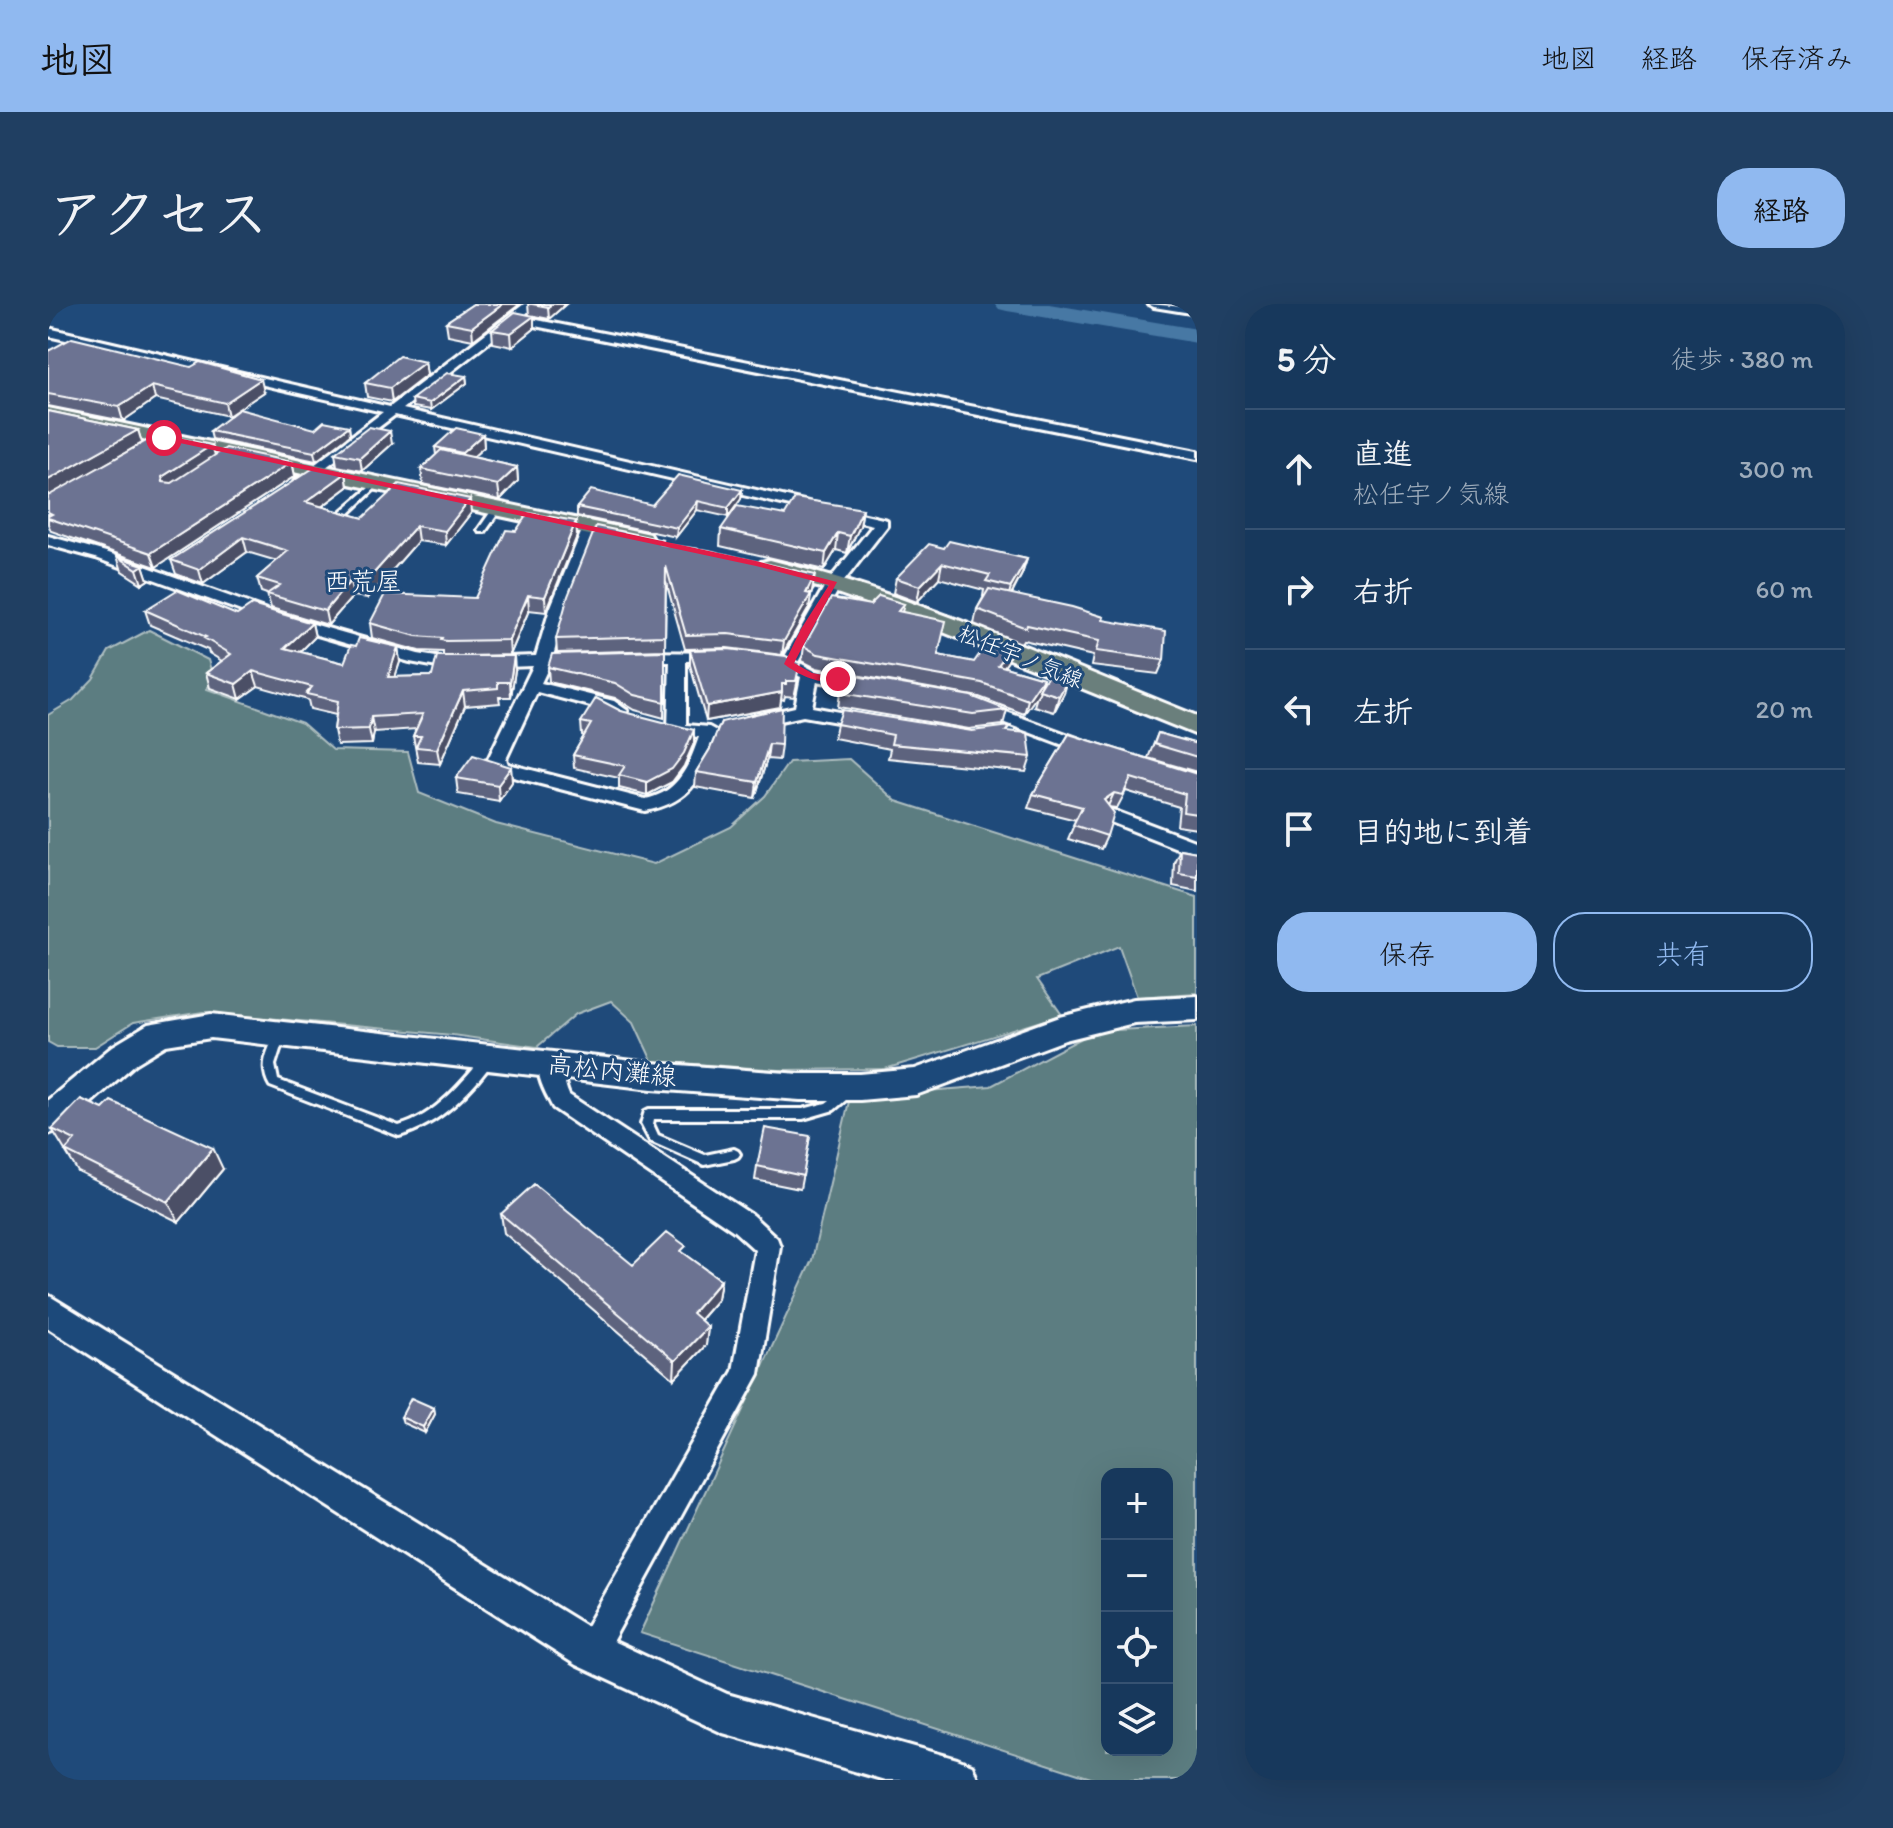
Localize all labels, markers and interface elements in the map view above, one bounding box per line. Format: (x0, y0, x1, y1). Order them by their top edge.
text: 地図 (40, 37, 116, 83)
text: 地図 (1541, 41, 1597, 75)
text: 経路 (1641, 41, 1697, 75)
text: 保存済み (1741, 41, 1853, 75)
button: 経路 (1717, 168, 1845, 248)
text: アクセス (48, 180, 269, 247)
text: 5 分 (1277, 339, 1337, 380)
text: 徒歩 · 380 m (1671, 343, 1813, 375)
route start (146, 420, 182, 456)
text: 直進 (1353, 435, 1413, 472)
icon: ahead (1277, 447, 1321, 491)
text: 300 m (1739, 453, 1813, 485)
text: 松任宇ノ気線 (1353, 478, 1509, 510)
district label: 西荒屋 (324, 565, 402, 597)
icon: right (1277, 567, 1321, 611)
text: 右折 (1353, 573, 1413, 610)
text: 60 m (1756, 573, 1813, 605)
street label: 松任宇ノ気線 (955, 619, 1087, 694)
route end (820, 661, 856, 697)
icon: left (1277, 687, 1321, 731)
text: 左折 (1353, 693, 1413, 730)
text: 20 m (1756, 693, 1813, 725)
icon: arrive (1277, 807, 1321, 851)
text: 目的地に到着 (1353, 813, 1533, 850)
button: 保存 (1277, 912, 1537, 992)
button: 共有 (1553, 912, 1813, 992)
street label: 高松内灘線 (546, 1047, 678, 1093)
map controls (1101, 1468, 1173, 1756)
button: + (1101, 1468, 1173, 1540)
button: − (1101, 1540, 1173, 1612)
button: locate (1101, 1612, 1173, 1684)
button: layers (1101, 1684, 1173, 1756)

